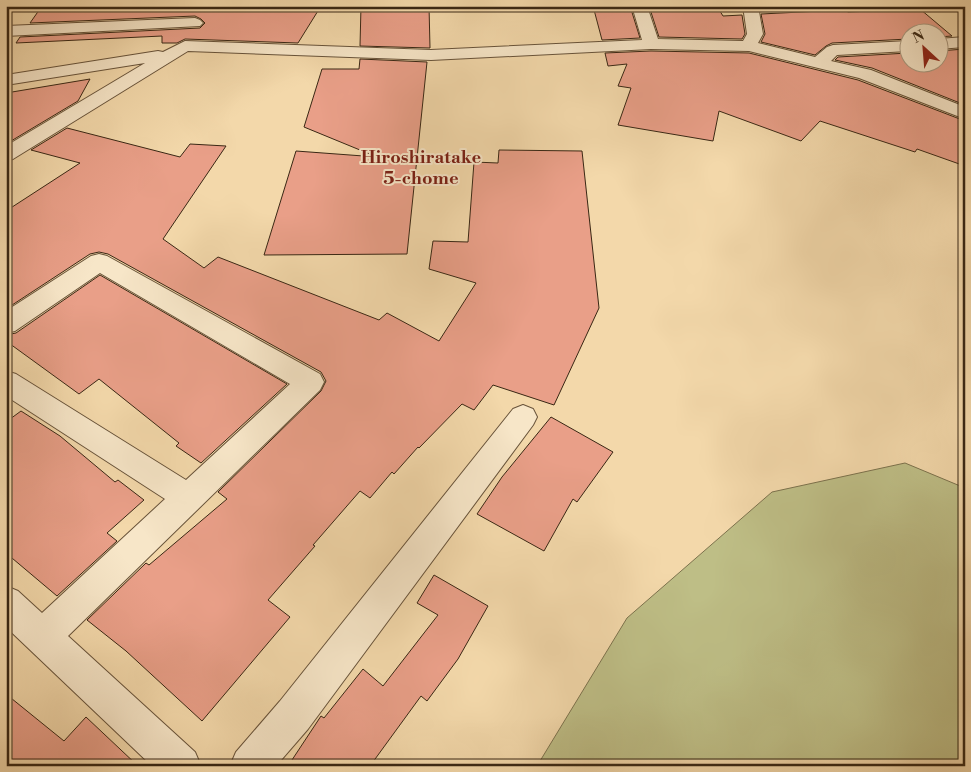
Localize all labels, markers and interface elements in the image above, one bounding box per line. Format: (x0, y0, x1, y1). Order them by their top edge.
north arrow (898, 22, 948, 72)
text: N (910, 27, 928, 48)
district label: Hiroshiratake 5-chome (361, 146, 482, 190)

